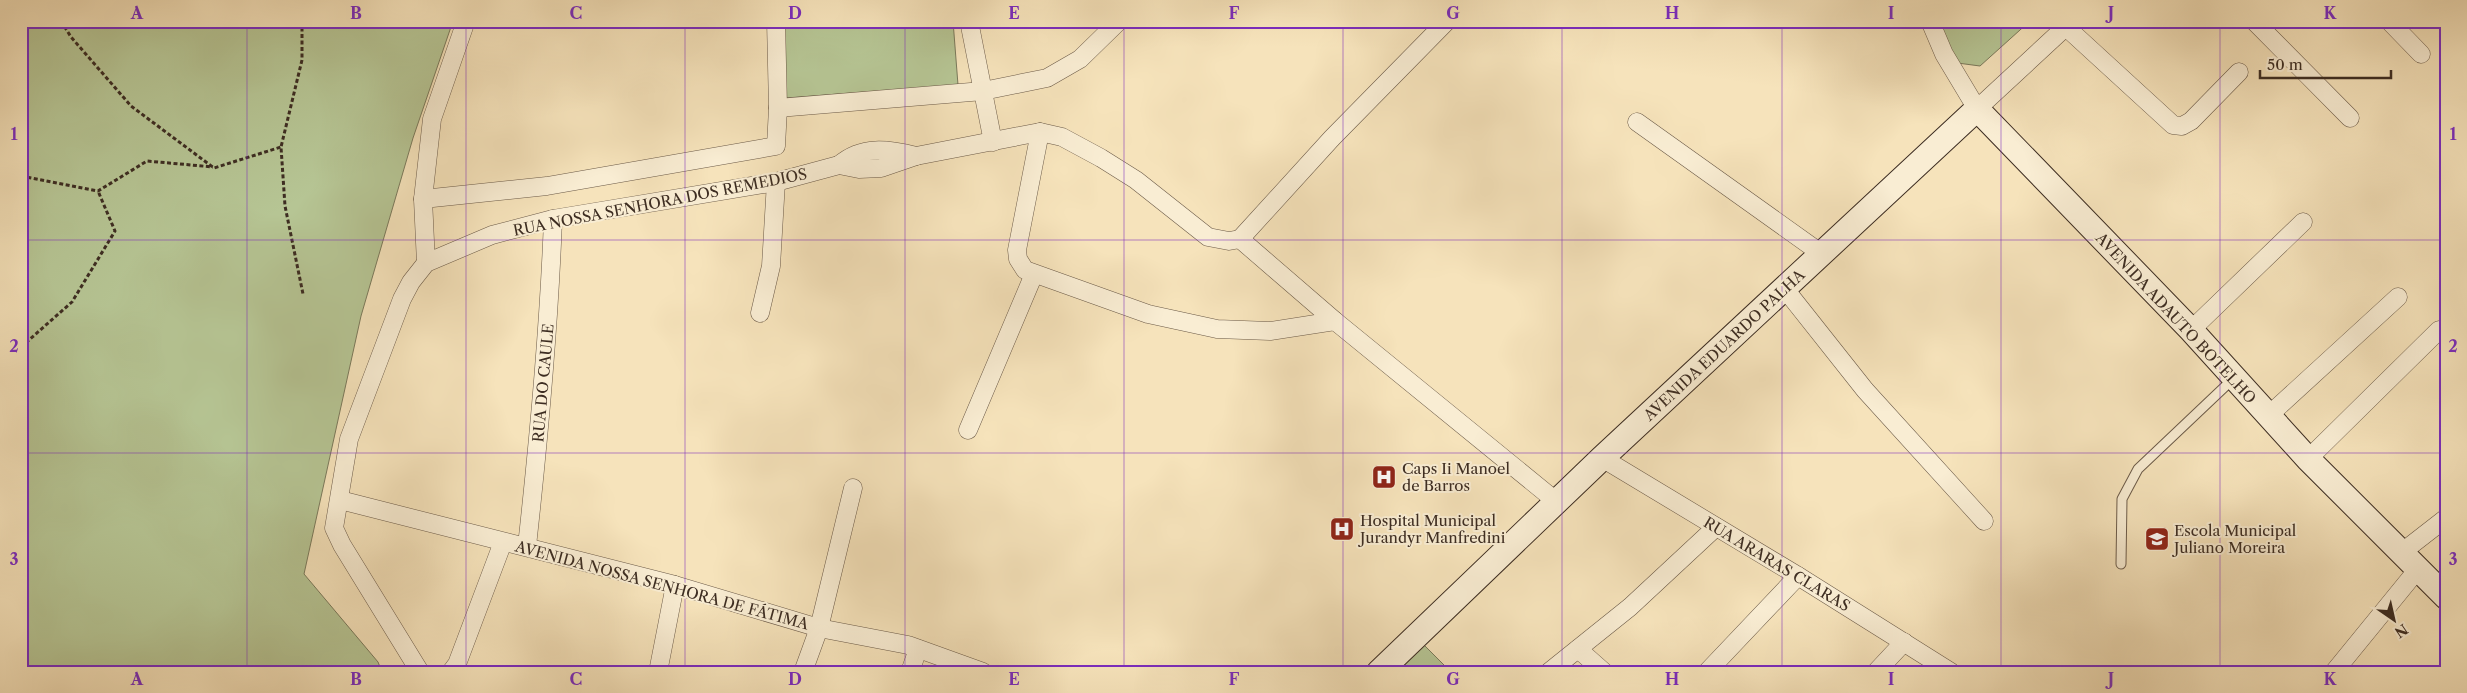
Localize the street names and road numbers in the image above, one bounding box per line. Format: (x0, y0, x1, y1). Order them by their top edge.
street label: RUA NOSSA SENHORA DOS REMEDIOS (511, 164, 809, 240)
street label: AVENIDA ADAUTO BOTELHO (2091, 228, 2260, 407)
street label: AVENIDA EDUARDO PALHA (1639, 265, 1809, 425)
street label: RUA DO CAULE (528, 323, 558, 443)
street label: RUA ARARAS CLARAS (1700, 513, 1854, 615)
street label: AVENIDA NOSSA SENHORA DE FÁTIMA (512, 536, 812, 634)

